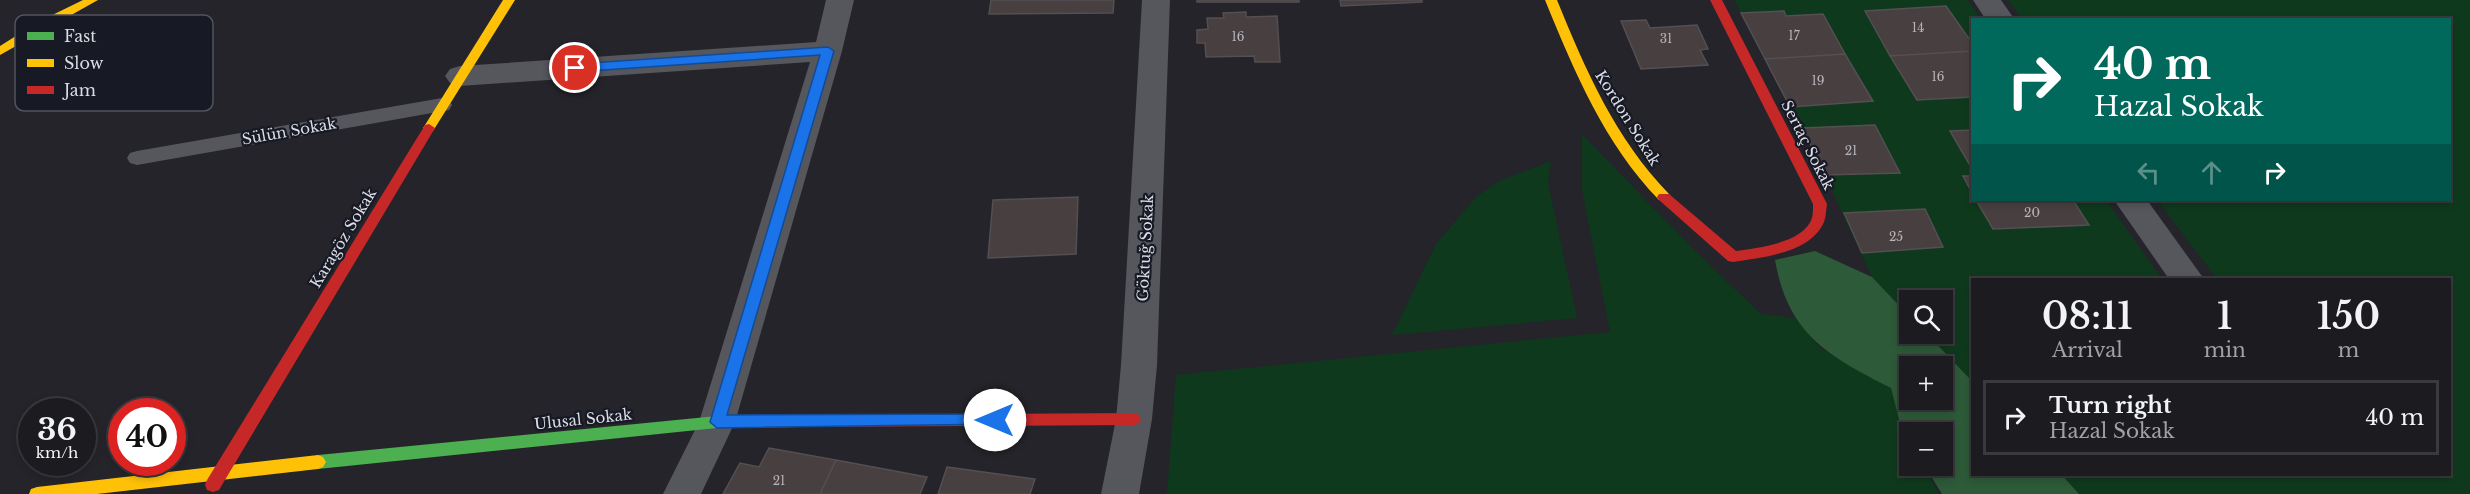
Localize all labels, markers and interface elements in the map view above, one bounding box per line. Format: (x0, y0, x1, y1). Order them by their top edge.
legend (15, 15, 213, 111)
house number: 14 (1912, 20, 1924, 35)
text: Fast (64, 26, 96, 46)
house number: 17 (1788, 28, 1801, 43)
house number: 16 (1231, 29, 1245, 44)
house number: 31 (1660, 31, 1672, 46)
text: 40 m (2094, 38, 2211, 90)
pin (549, 42, 600, 93)
icon: right (1995, 42, 2073, 120)
icon: arrive (558, 51, 591, 84)
text: Slow (64, 53, 104, 73)
street label: Kordon Sokak (1591, 67, 1665, 170)
house number: 16 (1931, 69, 1945, 84)
house number: 19 (1811, 73, 1825, 88)
text: Jam (62, 80, 96, 100)
text: Hazal Sokak (2094, 90, 2264, 123)
street label: Sertaç Sokak (1777, 97, 1839, 194)
street label: Sülün Sokak (240, 113, 338, 149)
house number: 21 (1845, 143, 1857, 158)
icon: left (2132, 156, 2165, 189)
icon: ahead (2195, 156, 2228, 189)
icon: right (2258, 156, 2291, 189)
street label: Karagöz Sokak (306, 184, 381, 291)
street label: Göktuğ Sokak (1133, 193, 1157, 302)
house number: 20 (2024, 205, 2040, 220)
house number: 25 (1889, 229, 1903, 244)
map controls (1899, 290, 1953, 476)
button: search (1899, 290, 1953, 344)
text: 08:11 (2042, 294, 2133, 339)
text: 1 (2217, 294, 2233, 339)
text: 150 (2317, 294, 2380, 339)
text: Arrival (2052, 338, 2123, 362)
text: min (2204, 338, 2246, 362)
text: m (2338, 338, 2359, 362)
button: + (1899, 356, 1953, 410)
position arrow (963, 388, 1027, 452)
text: Turn right (2049, 392, 2171, 419)
speed limit sign: 40 (108, 398, 186, 476)
icon: right (1998, 401, 2031, 434)
street label: Ulusal Sokak (533, 404, 634, 434)
text: 40 m (2366, 404, 2424, 431)
text: 36 (37, 411, 77, 448)
text: Hazal Sokak (2049, 419, 2175, 443)
button: − (1899, 422, 1953, 476)
text: km/h (36, 443, 78, 462)
house number: 21 (773, 473, 785, 488)

